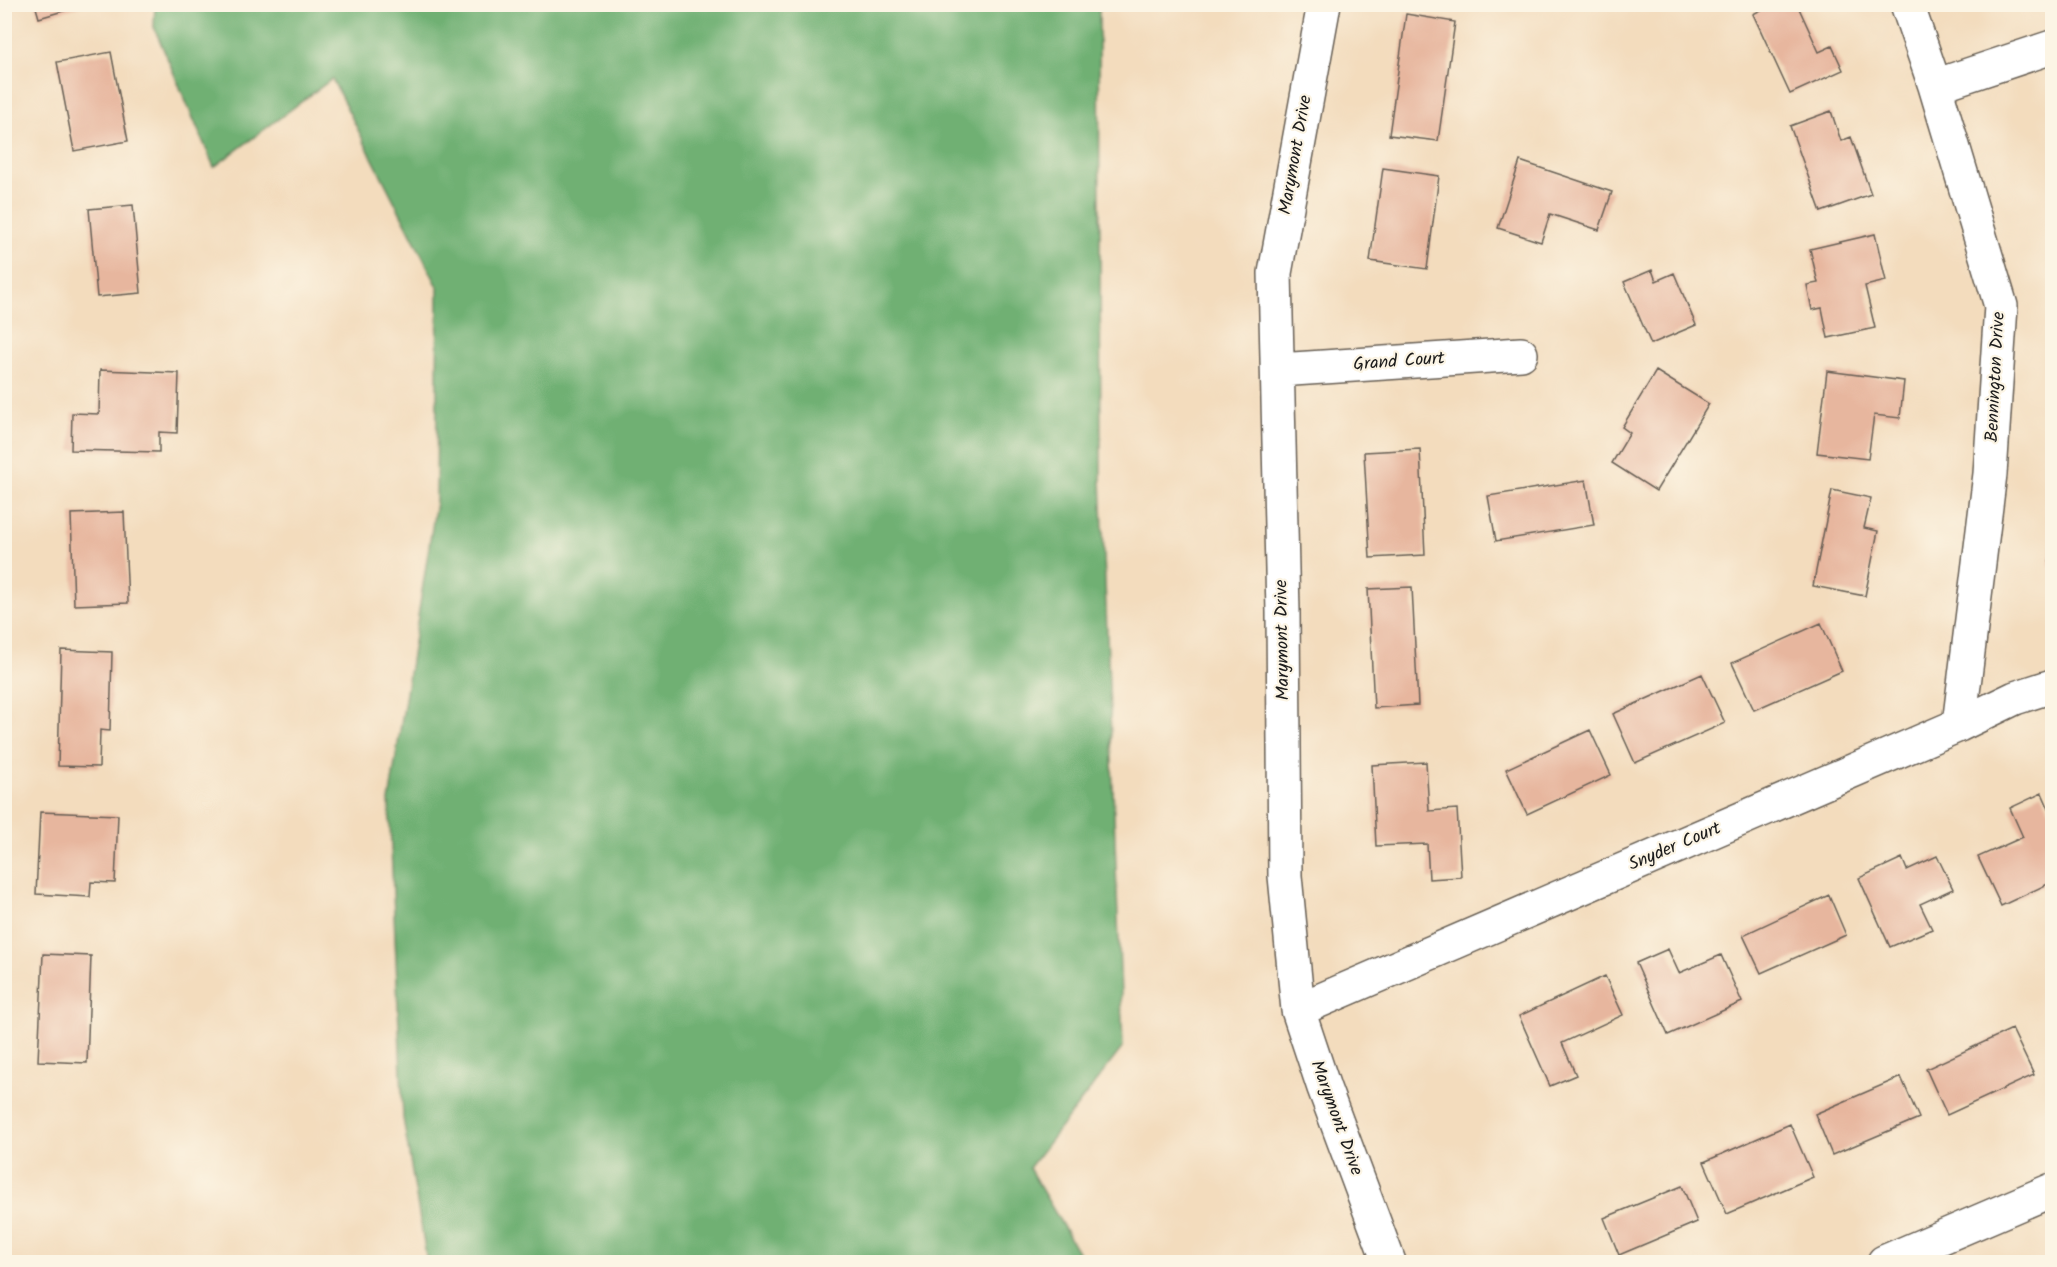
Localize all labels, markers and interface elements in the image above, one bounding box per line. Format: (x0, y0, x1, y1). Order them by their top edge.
street label: Marymont Drive (1271, 93, 1321, 217)
street label: Bennington Drive (1978, 311, 2014, 443)
street label: Grand Court (1352, 344, 1447, 380)
street label: Marymont Drive (1267, 579, 1299, 701)
street label: Snyder Court (1624, 814, 1727, 880)
street label: Marymont Drive (1302, 1056, 1370, 1180)

